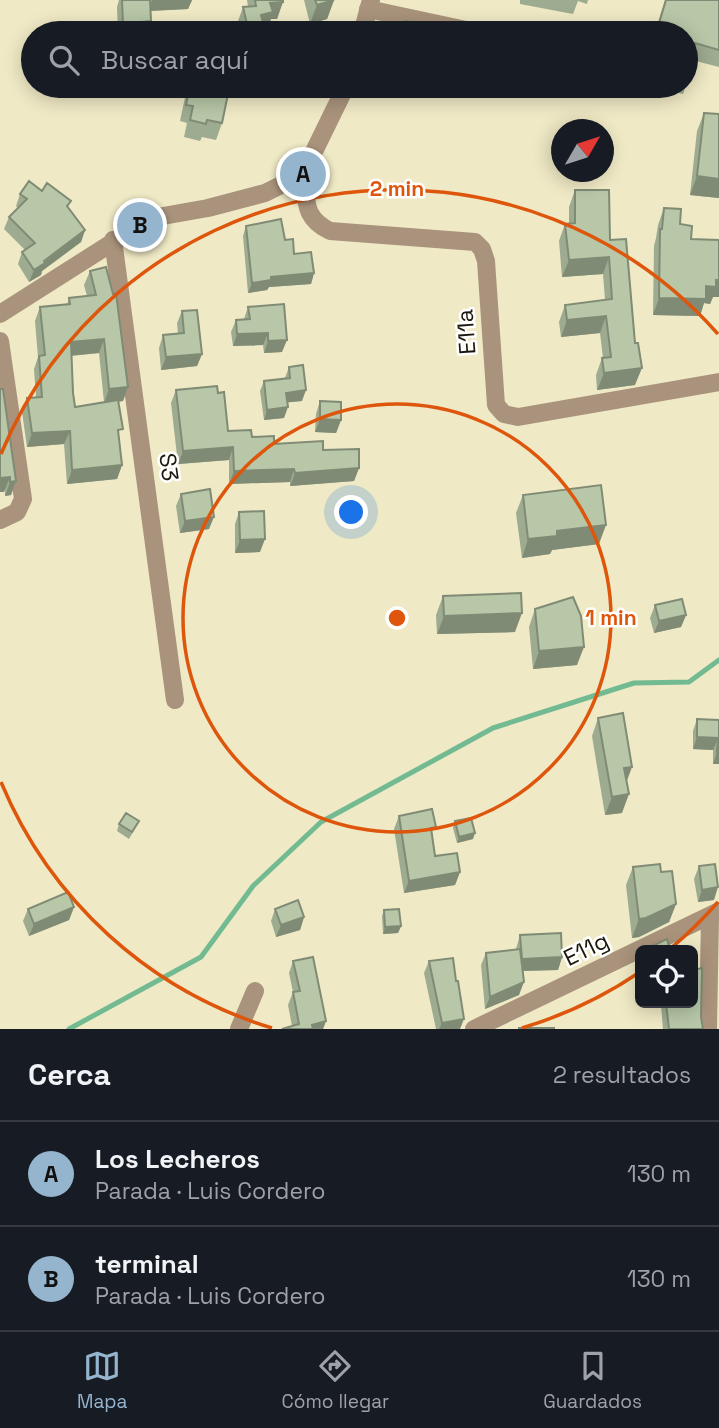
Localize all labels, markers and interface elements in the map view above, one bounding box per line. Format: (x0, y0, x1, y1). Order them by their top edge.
search box (21, 21, 698, 98)
icon: search (45, 41, 83, 79)
text: Buscar aquí (101, 43, 248, 77)
north arrow (551, 119, 614, 182)
pin: A (280, 148, 326, 200)
text: 2 min (370, 175, 424, 202)
pin: B (117, 199, 163, 251)
street label: E11a (449, 308, 483, 356)
street label: S3 (152, 451, 186, 483)
your location (334, 495, 368, 529)
text: 1 min (585, 604, 637, 631)
centre of rings (385, 606, 409, 630)
street label: E11g (558, 925, 614, 973)
map controls (635, 945, 698, 1008)
button: locate (635, 945, 698, 1008)
text: Cerca (28, 1055, 111, 1094)
text: 2 resultados (553, 1060, 691, 1090)
text: Los Lecheros (95, 1142, 260, 1176)
text: A (44, 1159, 58, 1189)
text: 130 m (627, 1159, 691, 1189)
text: Parada · Luis Cordero (95, 1176, 325, 1206)
text: terminal (95, 1247, 199, 1281)
text: B (43, 1264, 59, 1294)
text: 130 m (627, 1264, 691, 1294)
text: Parada · Luis Cordero (95, 1281, 325, 1311)
tab: Mapa (77, 1347, 128, 1414)
tab: Cómo llegar (281, 1347, 389, 1414)
tab: Guardados (543, 1347, 642, 1414)

